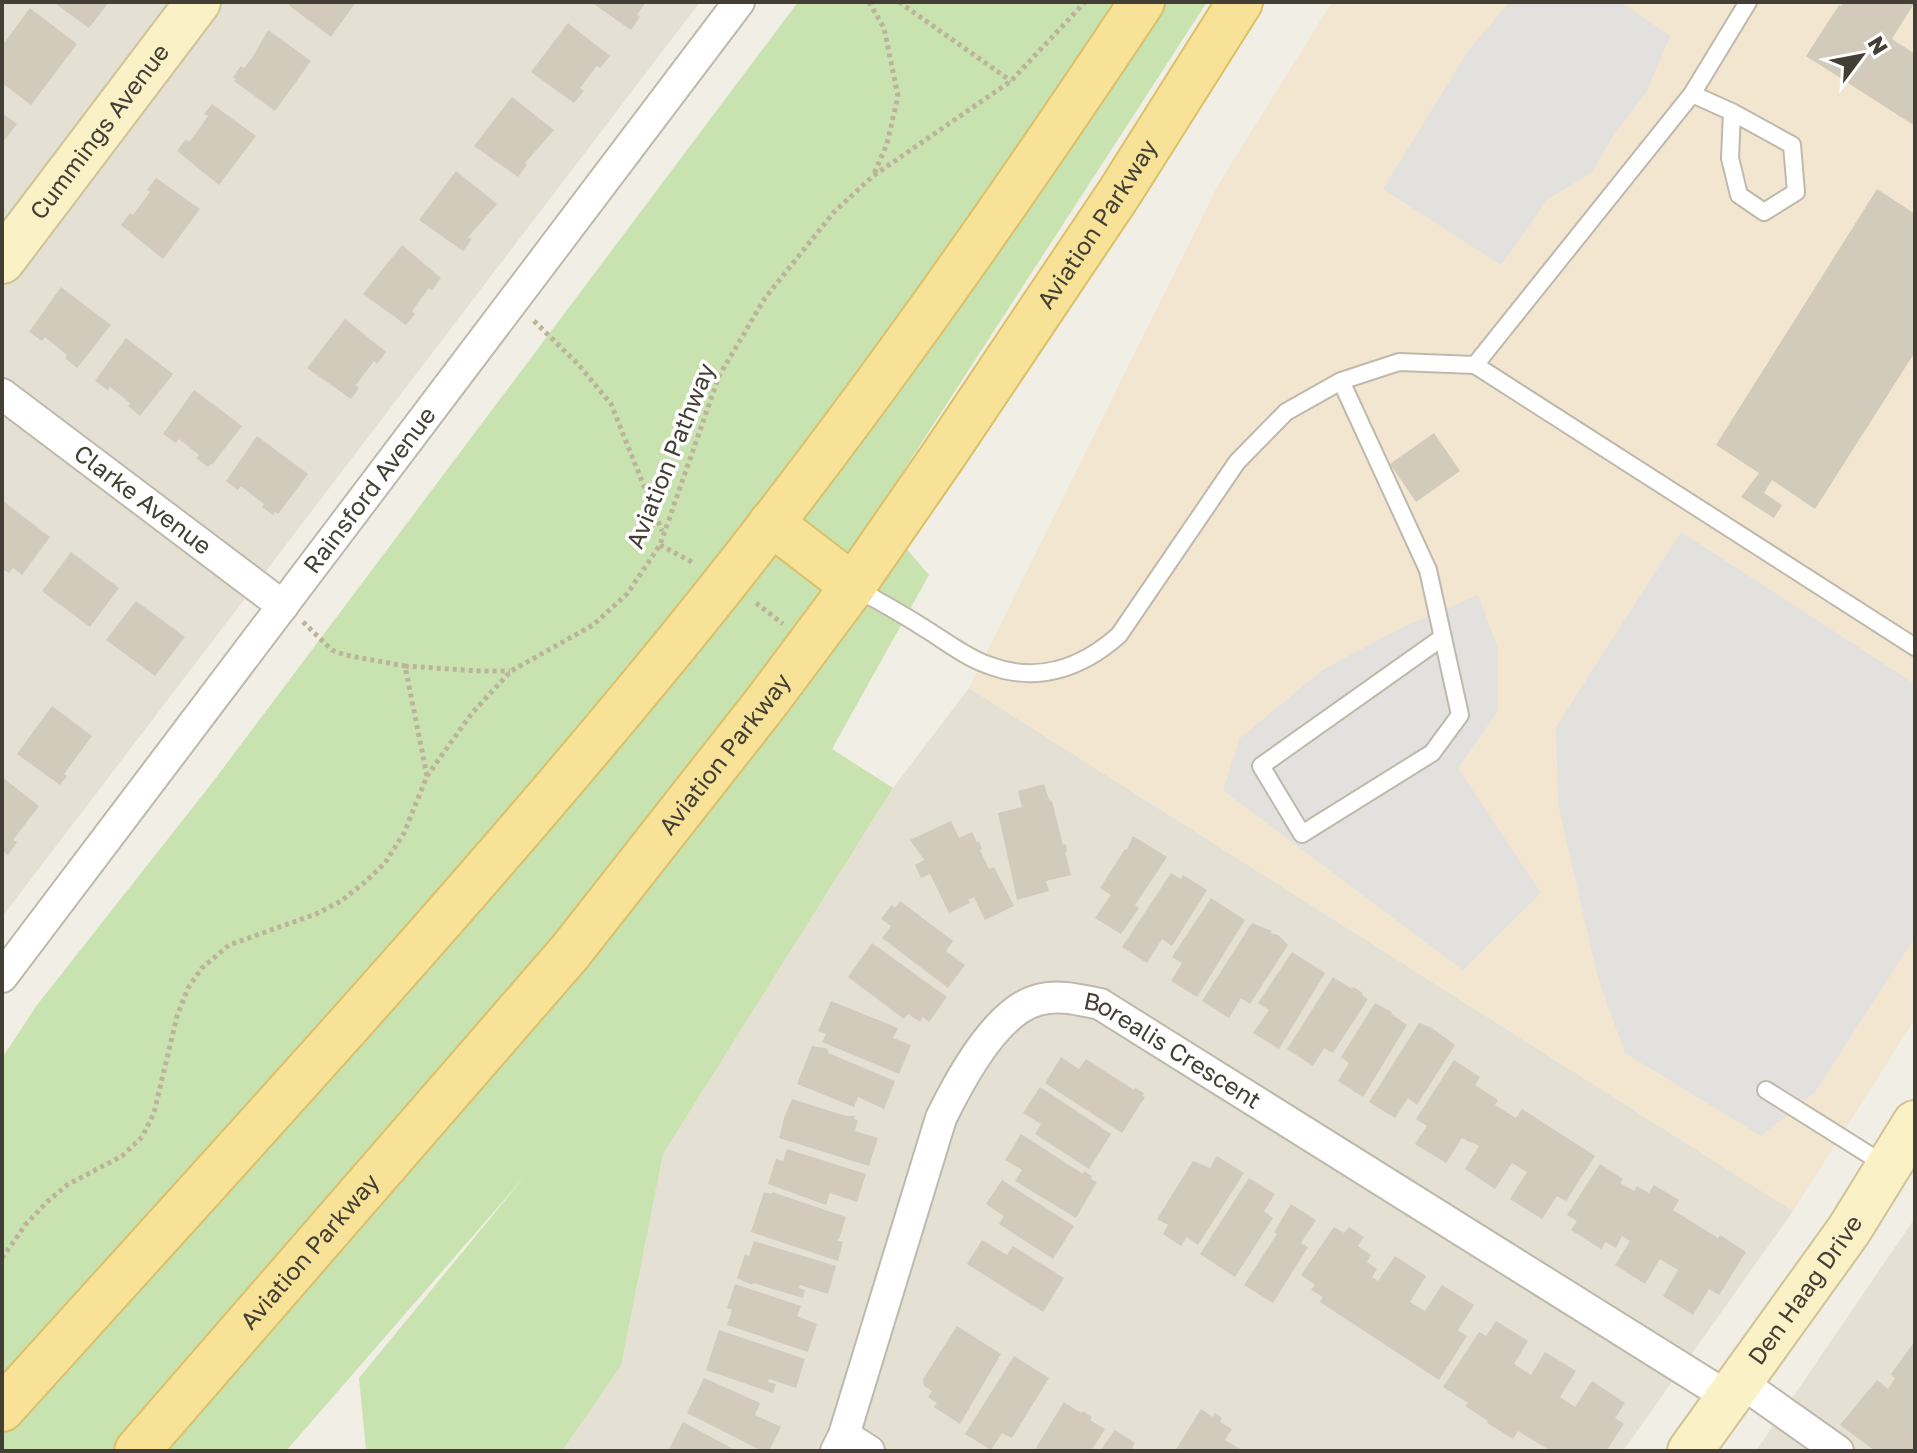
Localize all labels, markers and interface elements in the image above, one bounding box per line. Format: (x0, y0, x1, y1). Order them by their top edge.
north arrow (1821, 16, 1901, 96)
text: N (1863, 31, 1894, 59)
street label: Cummings Avenue (23, 37, 174, 225)
street label: Aviation Parkway (1030, 133, 1163, 314)
street label: Aviation Pathway (619, 358, 720, 552)
street label: Rainsford Avenue (296, 400, 441, 578)
street label: Clarke Avenue (69, 438, 218, 560)
street label: Aviation Parkway (652, 667, 796, 840)
street label: Borealis Crescent (1081, 985, 1267, 1114)
street label: Aviation Parkway (233, 1167, 384, 1334)
street label: Den Haag Drive (1741, 1209, 1868, 1370)

